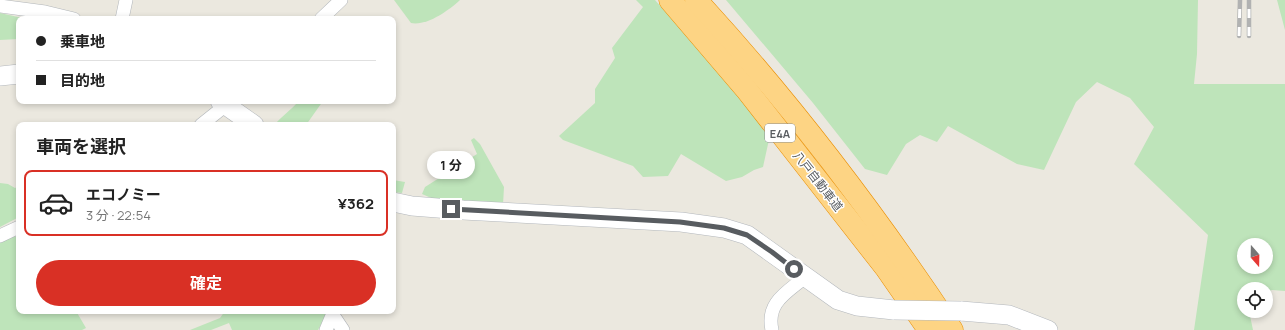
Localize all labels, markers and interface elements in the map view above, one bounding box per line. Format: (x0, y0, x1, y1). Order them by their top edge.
text: 乗車地 (60, 31, 105, 52)
text: 目的地 (60, 70, 105, 91)
road number: E4A (765, 124, 795, 142)
text: 車両を選択 (36, 134, 126, 158)
street label: 八戸自動車道 (789, 147, 847, 215)
callout: 1 分 (427, 151, 475, 179)
text: 1 分 (440, 156, 462, 174)
text: エコノミー (86, 184, 161, 205)
icon: car (38, 185, 74, 221)
text: ¥362 (338, 193, 374, 214)
route end (442, 200, 460, 218)
text: 3 分 · 22:54 (86, 206, 151, 224)
north arrow (1237, 238, 1273, 274)
map controls (1237, 238, 1273, 318)
button: 確定 (36, 260, 376, 306)
route start (785, 260, 803, 278)
button: locate (1237, 282, 1273, 318)

